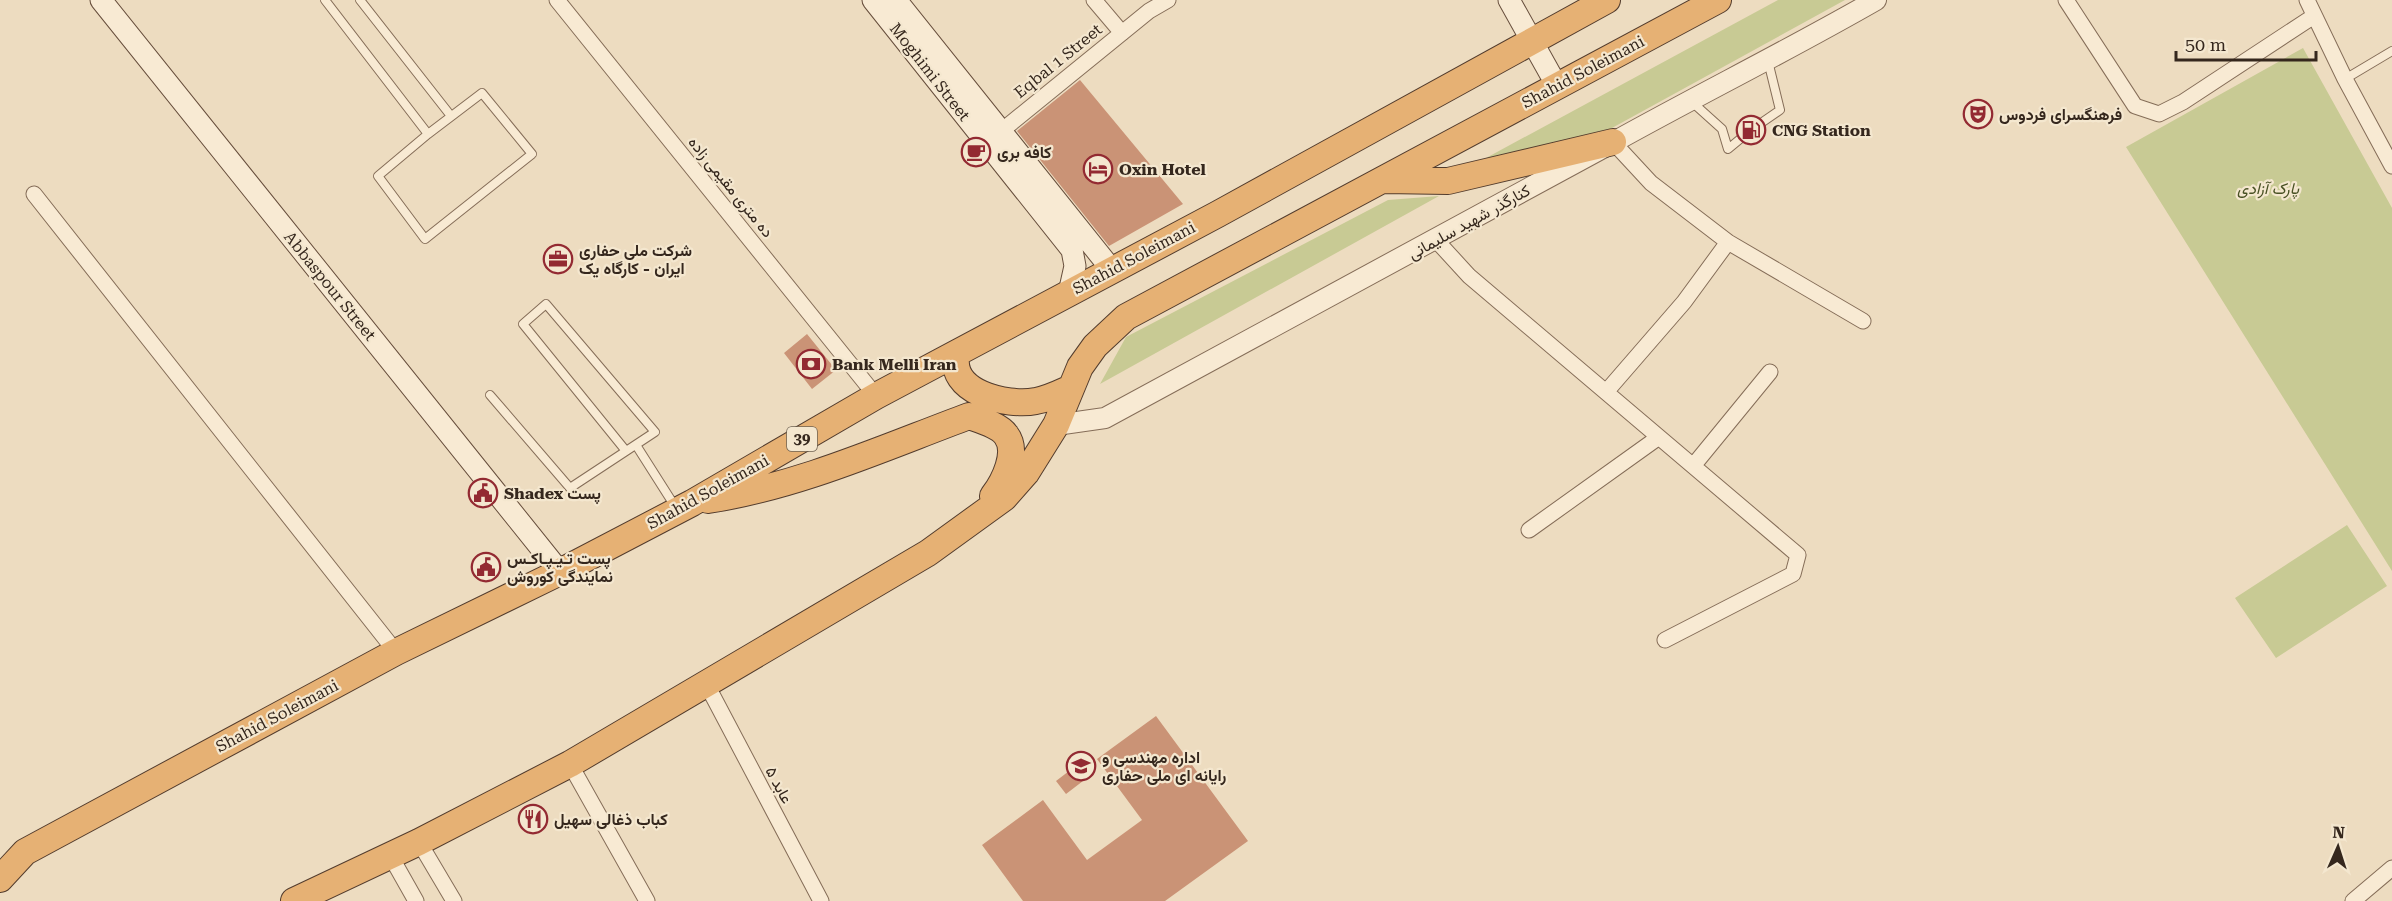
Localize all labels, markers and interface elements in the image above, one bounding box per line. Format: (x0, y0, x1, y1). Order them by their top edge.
street label: Moghimi Street (886, 19, 974, 125)
street label: Eqbal 1 Street (1010, 20, 1106, 102)
scale bar (2176, 24, 2316, 62)
street label: Shahid Soleimani (1518, 32, 1648, 112)
text: 50 m (2185, 34, 2226, 55)
theatre icon: فرهنگسرای فردوس (1962, 98, 1994, 130)
place label: فرهنگسرای فردوس (1999, 105, 2122, 125)
fuel station icon: CNG Station (1735, 114, 1767, 146)
place label: CNG Station (1772, 121, 1871, 140)
street label: ده متری مقیمی زاده (684, 133, 777, 242)
cafe icon: کافه بری (960, 136, 992, 168)
place label: کافه بری (997, 143, 1051, 163)
hotel icon: Oxin Hotel (1082, 153, 1114, 185)
place label: Oxin Hotel (1119, 160, 1206, 179)
park label: پارک آزادی (2237, 179, 2300, 200)
street label: کنارگذر شهید سلیمانی (1405, 181, 1534, 264)
street label: Shahid Soleimani (1069, 218, 1199, 298)
street label: Abbaspour Street (280, 228, 380, 344)
place label: شرکت ملی حفاری ایران - کارگاه یک (579, 241, 692, 279)
office icon: شرکت ملی حفاری ایران - کارگاه یک (542, 243, 574, 275)
bank icon: Bank Melli Iran (795, 348, 827, 380)
place label: Bank Melli Iran (832, 355, 957, 374)
road number: 39 (787, 427, 817, 451)
street label: Shahid Soleimani (644, 451, 772, 533)
public building icon: Shadex پست (467, 477, 499, 509)
place label: Shadex پست (504, 484, 601, 505)
place label: پست تـیـپـاکـس نمایندگی کوروش (507, 549, 613, 587)
public building icon: پست تـیـپـاکـس نمایندگی کوروش (470, 551, 502, 583)
street label: Shahid Soleimani (212, 676, 342, 756)
place label: اداره مهندسی و رایانه ای ملی حفاری (1102, 748, 1227, 786)
school or university icon: اداره مهندسی و رایانه ای ملی حفاری (1065, 750, 1097, 782)
street label: عابد ۵ (761, 763, 797, 807)
restaurant icon: کباب ذغالی سهیل (517, 803, 549, 835)
place label: کباب ذغالی سهیل (554, 810, 668, 830)
north arrow (2308, 817, 2368, 877)
text: N (2332, 823, 2345, 842)

